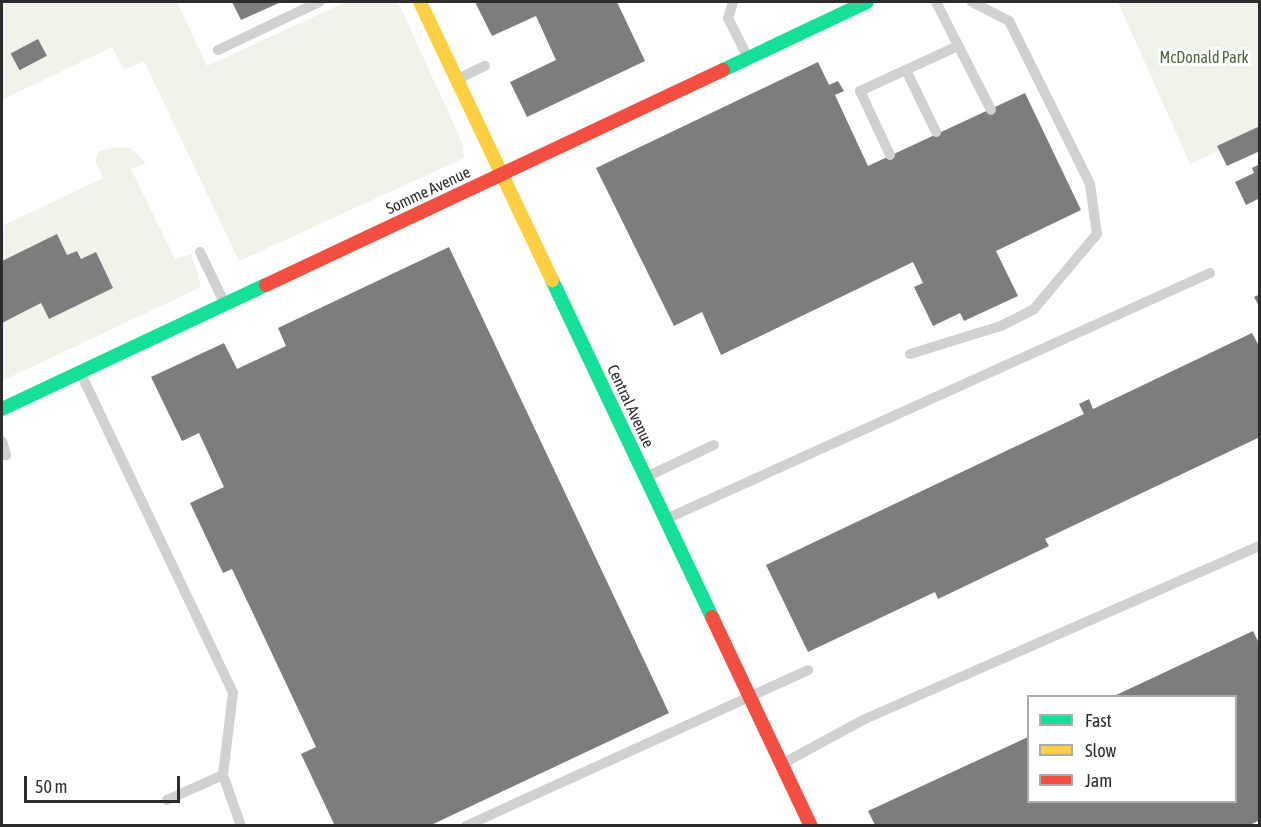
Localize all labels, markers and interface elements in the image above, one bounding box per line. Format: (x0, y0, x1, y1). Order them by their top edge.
park label: McDonald Park (1160, 47, 1248, 67)
street label: Somme Avenue (383, 162, 473, 218)
street label: Central Avenue (603, 361, 659, 451)
legend (1027, 695, 1237, 803)
text: Fast (1085, 710, 1112, 731)
text: Slow (1085, 740, 1116, 761)
scale bar (27, 764, 183, 802)
text: Jam (1085, 770, 1112, 791)
text: 50 m (35, 776, 67, 797)

